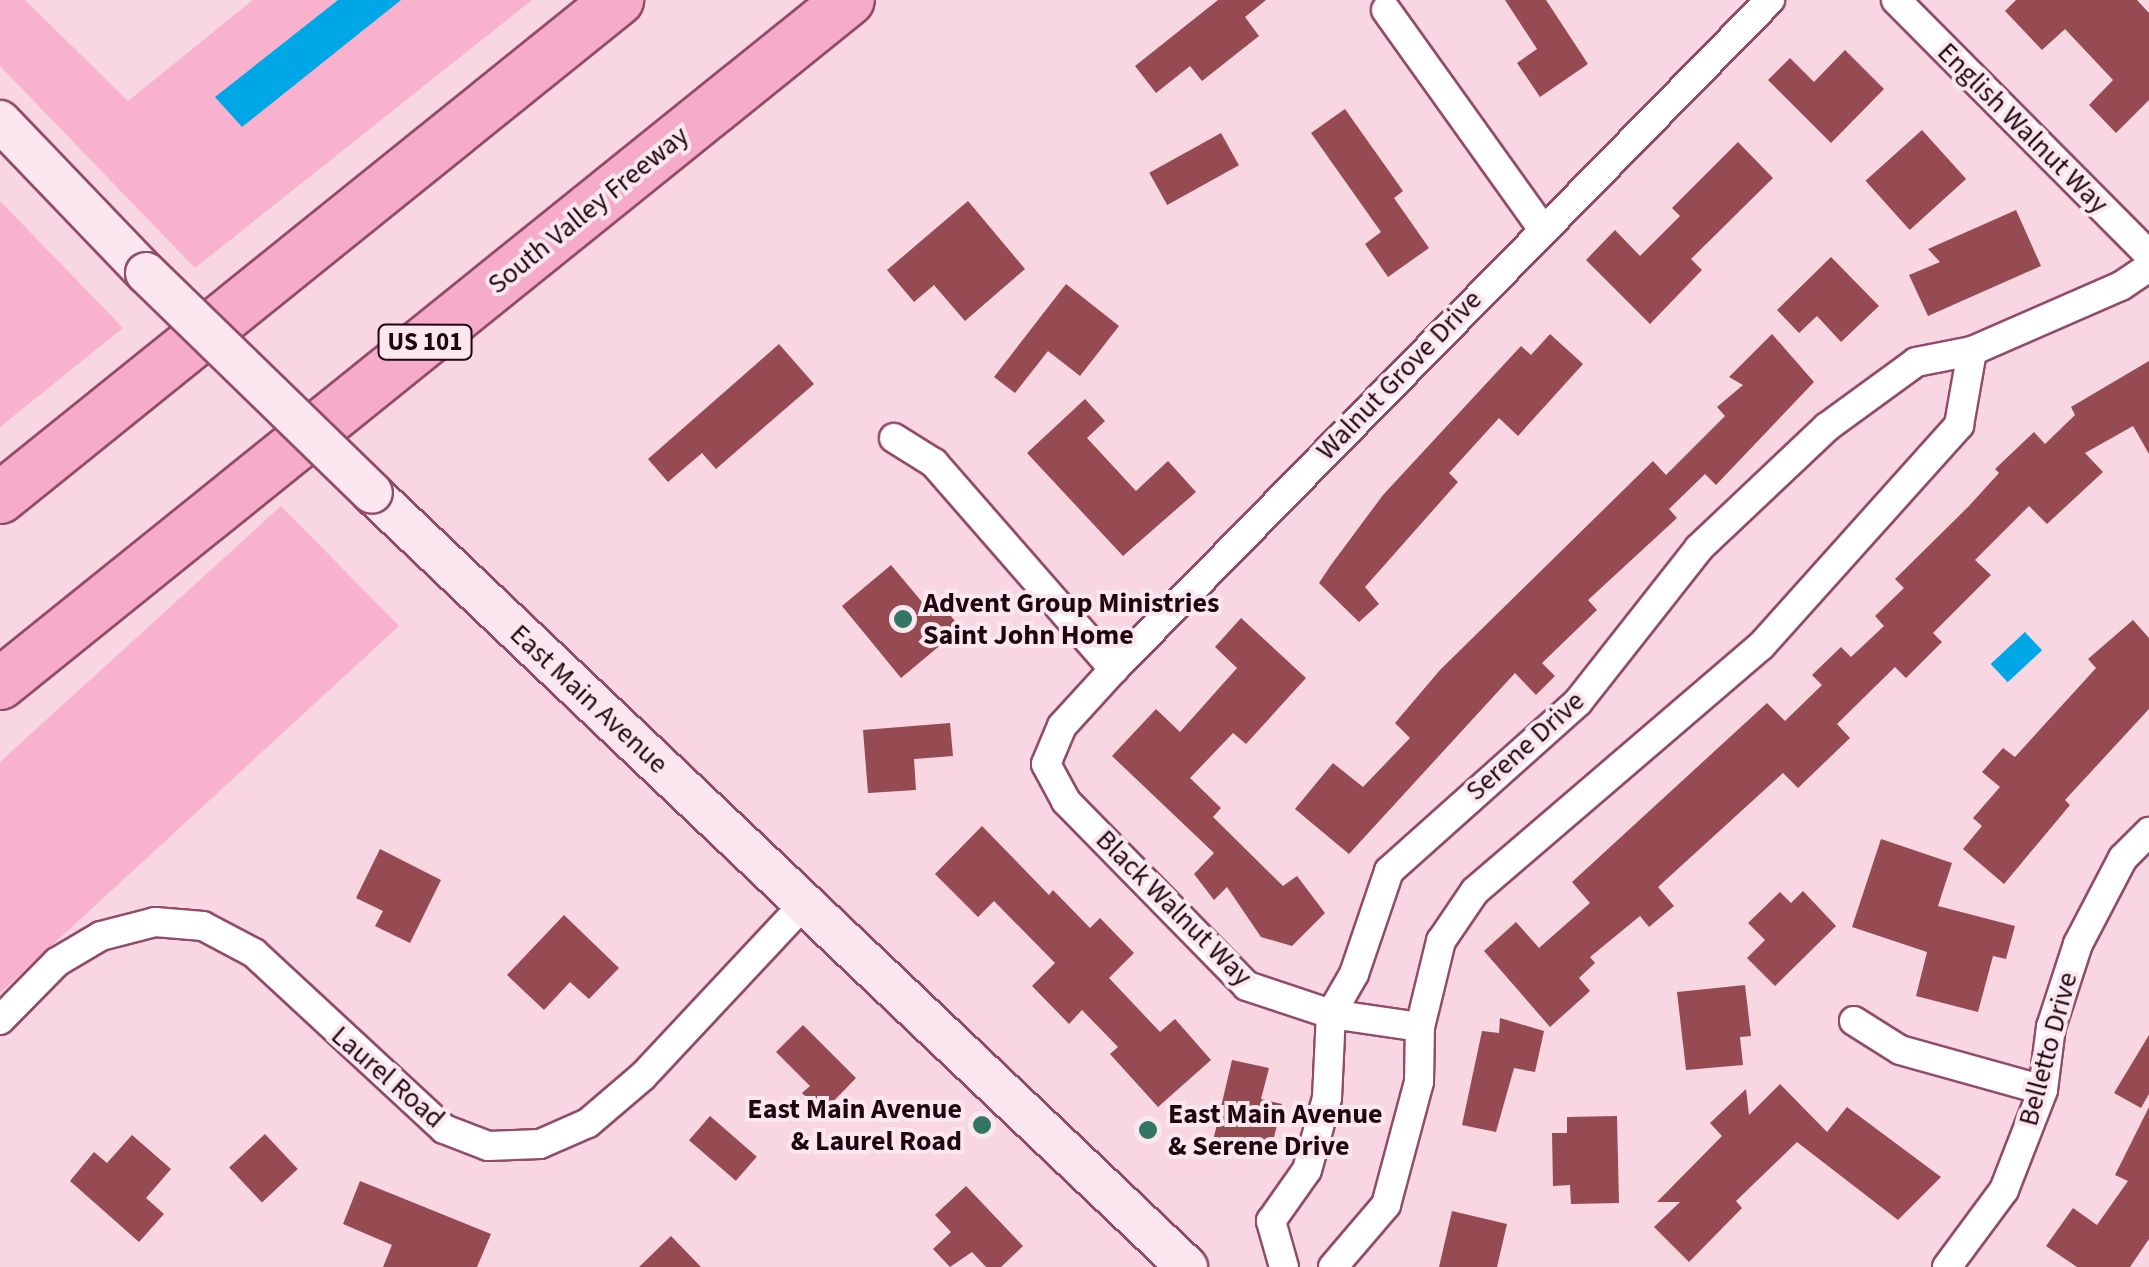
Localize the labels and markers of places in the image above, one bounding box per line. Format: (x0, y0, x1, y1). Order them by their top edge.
place label: Advent Group Ministries Saint John Home (923, 586, 1219, 652)
marker: Advent Group Ministries Saint John Home (892, 608, 914, 630)
place label: East Main Avenue & Laurel Road (747, 1092, 962, 1158)
place label: East Main Avenue & Serene Drive (1168, 1097, 1383, 1163)
marker: East Main Avenue & Laurel Road (971, 1114, 993, 1136)
marker: East Main Avenue & Serene Drive (1137, 1119, 1159, 1141)

